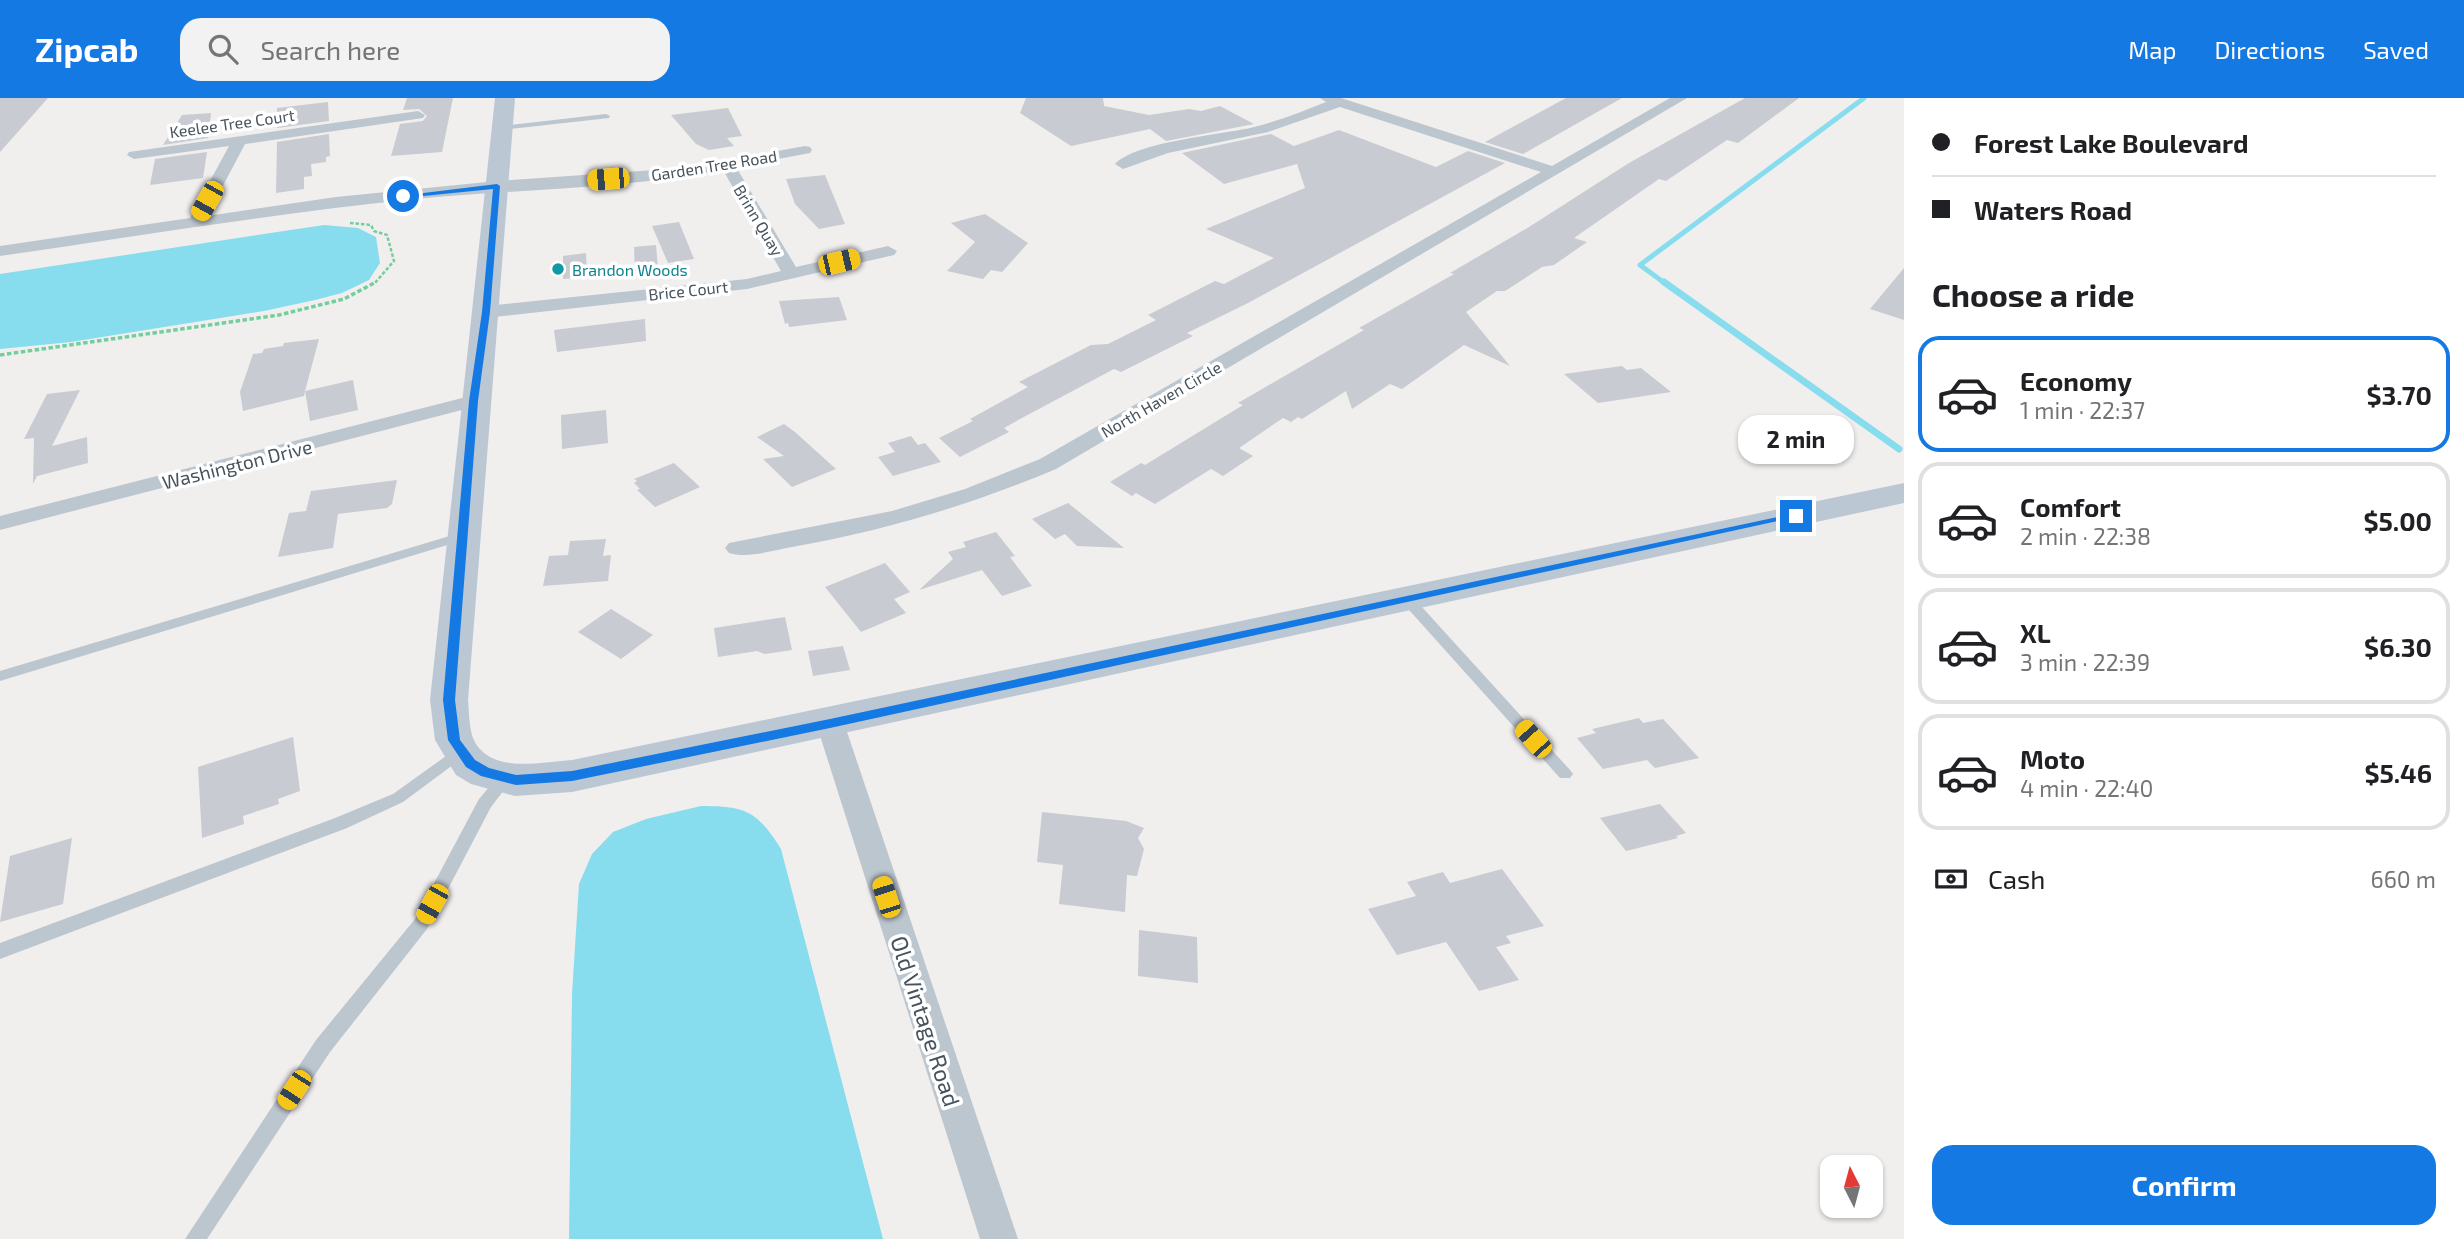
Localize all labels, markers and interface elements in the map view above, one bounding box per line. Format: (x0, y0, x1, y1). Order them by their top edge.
search box (180, 18, 670, 81)
text: Zipcab (35, 29, 138, 69)
icon: search (204, 30, 242, 68)
text: Search here (260, 34, 400, 65)
text: Map (2128, 35, 2176, 64)
text: Directions (2214, 35, 2325, 64)
text: Saved (2363, 35, 2429, 64)
street label: Keelee Tree Court (168, 105, 296, 141)
text: Forest Lake Boulevard (1974, 127, 2248, 158)
street label: Garden Tree Road (650, 146, 778, 184)
car (587, 167, 630, 191)
car (188, 178, 227, 224)
route start (387, 180, 419, 212)
street label: Brinn Quay (730, 181, 788, 260)
text: Waters Road (1974, 194, 2132, 225)
car (817, 247, 862, 277)
place label: Brandon Woods (572, 260, 688, 279)
marker: Brandon Woods (550, 261, 566, 277)
text: Choose a ride (1932, 275, 2135, 313)
street label: Brice Court (647, 276, 729, 304)
street label: North Haven Circle (1098, 357, 1224, 441)
icon: car (1936, 363, 1999, 426)
text: Economy (2020, 365, 2132, 396)
text: $3.70 (2367, 379, 2432, 410)
text: 1 min · 22:37 (2020, 396, 2145, 424)
callout: 2 min (1738, 414, 1854, 464)
text: 2 min (1767, 425, 1825, 453)
street label: Washington Drive (160, 434, 314, 494)
icon: car (1936, 489, 1999, 552)
text: Comfort (2020, 491, 2121, 522)
route end (1780, 500, 1812, 532)
text: $5.00 (2363, 505, 2432, 536)
text: 2 min · 22:38 (2020, 522, 2151, 550)
icon: car (1936, 615, 1999, 678)
text: XL (2020, 617, 2051, 648)
text: $6.30 (2364, 631, 2432, 662)
text: 3 min · 22:39 (2020, 648, 2150, 676)
car (1512, 716, 1555, 762)
icon: car (1936, 741, 1999, 804)
text: Moto (2020, 743, 2085, 774)
text: $5.46 (2364, 757, 2432, 788)
text: 4 min · 22:40 (2020, 774, 2153, 802)
icon: cash (1932, 860, 1970, 898)
text: Cash (1988, 863, 2045, 894)
text: 660 m (2371, 865, 2436, 893)
car (870, 874, 903, 920)
car (413, 881, 452, 927)
street label: Old Vintage Road (885, 932, 967, 1110)
car (274, 1067, 315, 1113)
button: Confirm (1932, 1145, 2436, 1225)
north arrow (1820, 1155, 1883, 1218)
map controls (1820, 1155, 1883, 1218)

